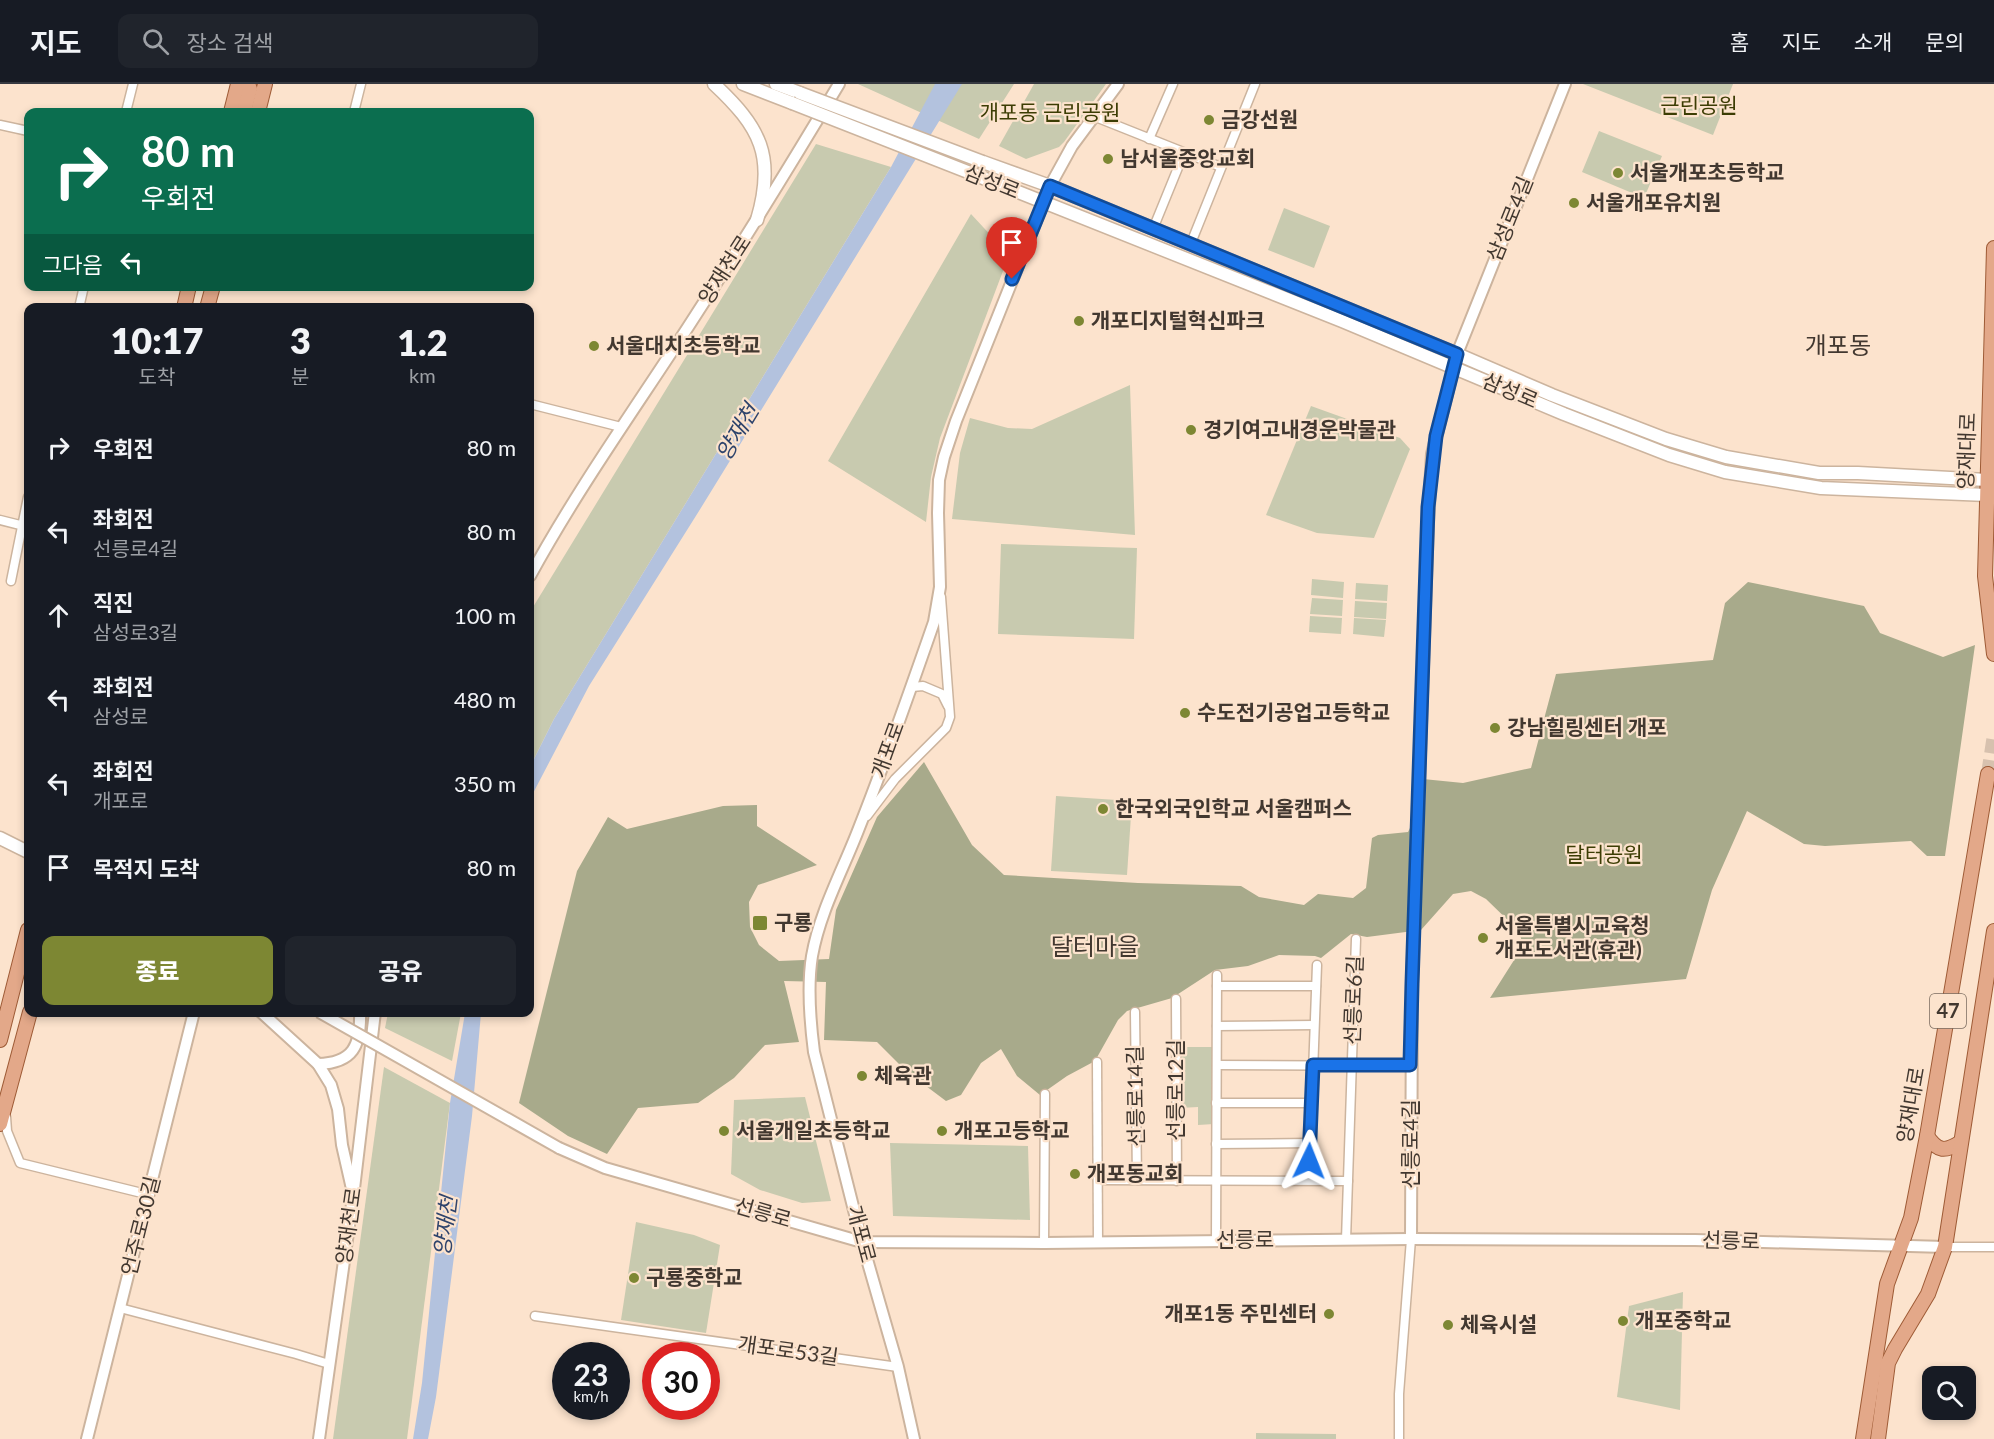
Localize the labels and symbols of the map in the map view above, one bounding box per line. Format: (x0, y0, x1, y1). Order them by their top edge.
park label: 근린공원 (1660, 92, 1738, 117)
park label: 개포동 근린공원 (980, 99, 1120, 124)
place label: 금강선원 (1221, 106, 1298, 131)
marker: 금강선원 (1202, 113, 1216, 127)
place label: 남서울중앙교회 (1120, 145, 1255, 170)
marker: 남서울중앙교회 (1101, 152, 1115, 166)
street label: 삼성로 (961, 158, 1024, 203)
place label: 서울개포초등학교 (1630, 159, 1785, 184)
marker: 서울개포초등학교 (1611, 166, 1625, 180)
street label: 삼성로4길 (1480, 172, 1537, 265)
place label: 서울개포유치원 (1586, 189, 1721, 214)
marker: 서울개포유치원 (1567, 196, 1581, 210)
pin (986, 217, 1037, 279)
street label: 양재천로 (692, 230, 755, 308)
place label: 개포디지털혁신파크 (1091, 307, 1265, 332)
marker: 개포디지털혁신파크 (1072, 314, 1086, 328)
district label: 개포동 (1805, 330, 1871, 359)
place label: 서울대치초등학교 (606, 332, 761, 357)
marker: 서울대치초등학교 (587, 339, 601, 353)
street label: 삼성로 (1479, 367, 1542, 412)
water label: 양재천 (709, 396, 765, 465)
street label: 양재대로 (1952, 412, 1979, 490)
place label: 경기여고내경운박물관 (1203, 416, 1396, 441)
marker: 경기여고내경운박물관 (1184, 423, 1198, 437)
place label: 수도전기공업고등학교 (1197, 699, 1390, 724)
marker: 수도전기공업고등학교 (1178, 706, 1192, 720)
place label: 강남힐링센터 개포 (1507, 714, 1667, 739)
street label: 개포로 (865, 718, 908, 781)
marker: 강남힐링센터 개포 (1488, 721, 1502, 735)
place label: 한국외국인학교 서울캠퍼스 (1115, 795, 1352, 820)
marker: 한국외국인학교 서울캠퍼스 (1096, 802, 1110, 816)
park label: 달터공원 (1565, 841, 1643, 866)
place label: 구룡 (774, 909, 813, 934)
place label: 서울특별시교육청 개포도서관(휴관) (1495, 912, 1650, 961)
marker: 구룡 (751, 914, 769, 932)
district label: 달터마을 (1051, 931, 1139, 960)
marker: 서울특별시교육청 개포도서관(휴관) (1476, 931, 1490, 945)
street label: 선릉로6길 (1338, 955, 1367, 1045)
road number: 47 (1930, 994, 1966, 1028)
street label: 선릉로12길 (1162, 1039, 1187, 1141)
street label: 선릉로14길 (1121, 1045, 1148, 1147)
place label: 체육관 (874, 1062, 932, 1087)
street label: 양재대로 (1891, 1065, 1929, 1145)
marker: 체육관 (855, 1069, 869, 1083)
street label: 선릉로4길 (1397, 1099, 1422, 1189)
place label: 서울개일초등학교 (736, 1117, 891, 1142)
place label: 개포고등학교 (954, 1117, 1070, 1142)
marker: 서울개일초등학교 (717, 1124, 731, 1138)
marker: 개포고등학교 (935, 1124, 949, 1138)
position arrow (1277, 1129, 1341, 1193)
place label: 개포동교회 (1087, 1160, 1184, 1185)
marker: 개포동교회 (1068, 1167, 1082, 1181)
street label: 언주로30길 (115, 1173, 164, 1278)
street label: 양재천로 (330, 1186, 365, 1266)
water label: 양재천 (427, 1191, 462, 1258)
street label: 선릉로 (732, 1192, 795, 1232)
street label: 개포로 (843, 1202, 882, 1265)
street label: 선릉로 (1216, 1226, 1274, 1251)
street label: 선릉로 (1702, 1226, 1760, 1253)
place label: 구룡중학교 (646, 1264, 743, 1289)
marker: 구룡중학교 (627, 1271, 641, 1285)
place label: 개포1동 주민센터 (1164, 1300, 1317, 1325)
marker: 개포1동 주민센터 (1322, 1307, 1336, 1321)
place label: 개포중학교 (1635, 1307, 1732, 1332)
place label: 체육시설 (1460, 1311, 1537, 1336)
marker: 개포중학교 (1616, 1314, 1630, 1328)
marker: 체육시설 (1441, 1318, 1455, 1332)
street label: 개포로53길 (736, 1330, 840, 1369)
speed limit sign: 30 (642, 1342, 720, 1420)

